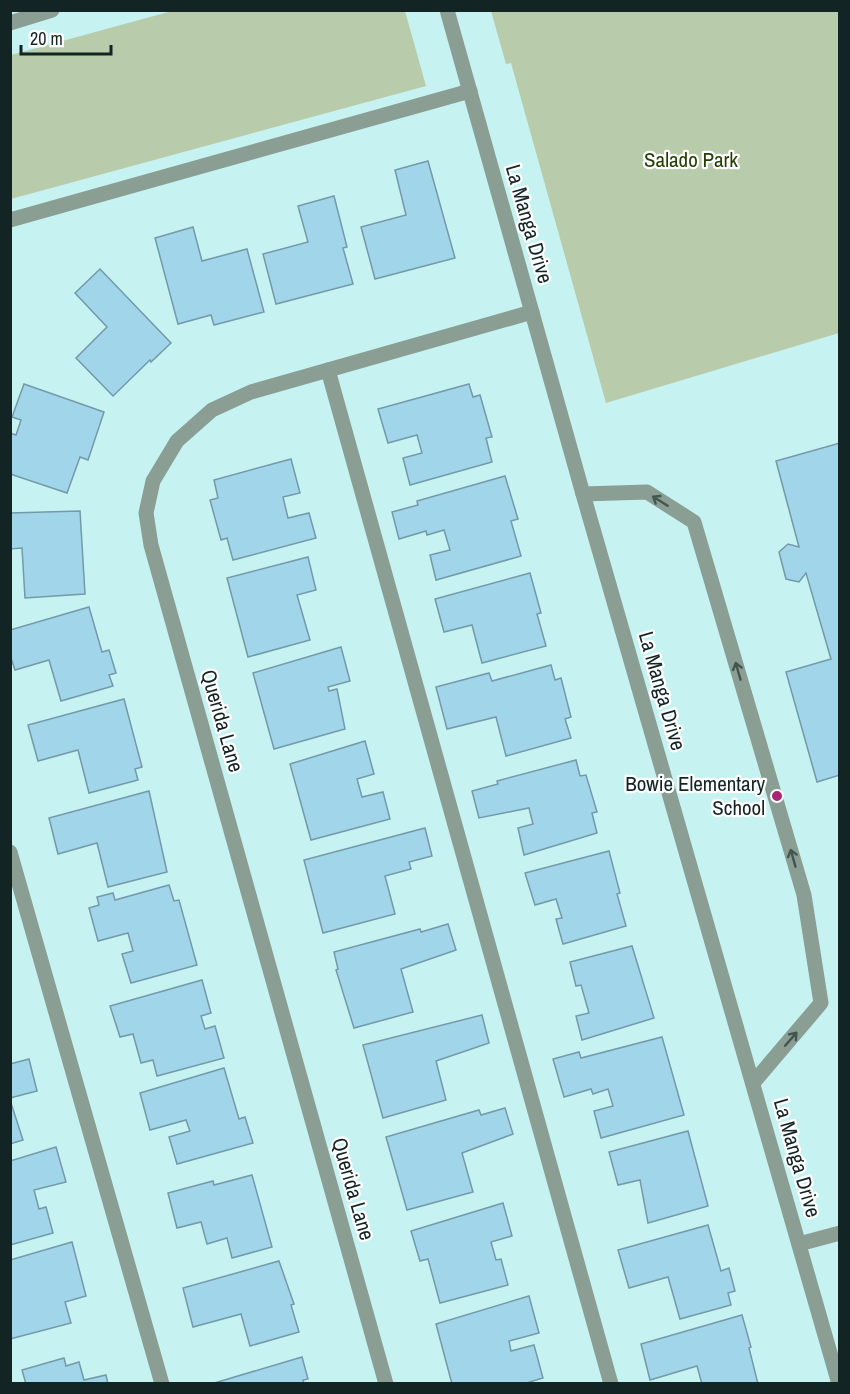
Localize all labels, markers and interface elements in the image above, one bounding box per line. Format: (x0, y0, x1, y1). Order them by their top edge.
scale bar (21, 18, 111, 56)
text: 20 m (30, 26, 63, 51)
park label: Salado Park (644, 145, 738, 174)
street label: La Manga Drive (499, 161, 560, 287)
one-way arrow (652, 494, 669, 507)
street label: La Manga Drive (632, 628, 693, 754)
one-way arrow (732, 662, 743, 681)
street label: Querida Lane (194, 666, 251, 775)
place label: Bowie Elementary School (625, 769, 765, 822)
marker: Bowie Elementary School (770, 789, 784, 803)
one-way arrow (787, 849, 798, 868)
one-way arrow (784, 1032, 798, 1047)
street label: La Manga Drive (767, 1095, 828, 1221)
street label: Querida Lane (325, 1134, 382, 1243)

